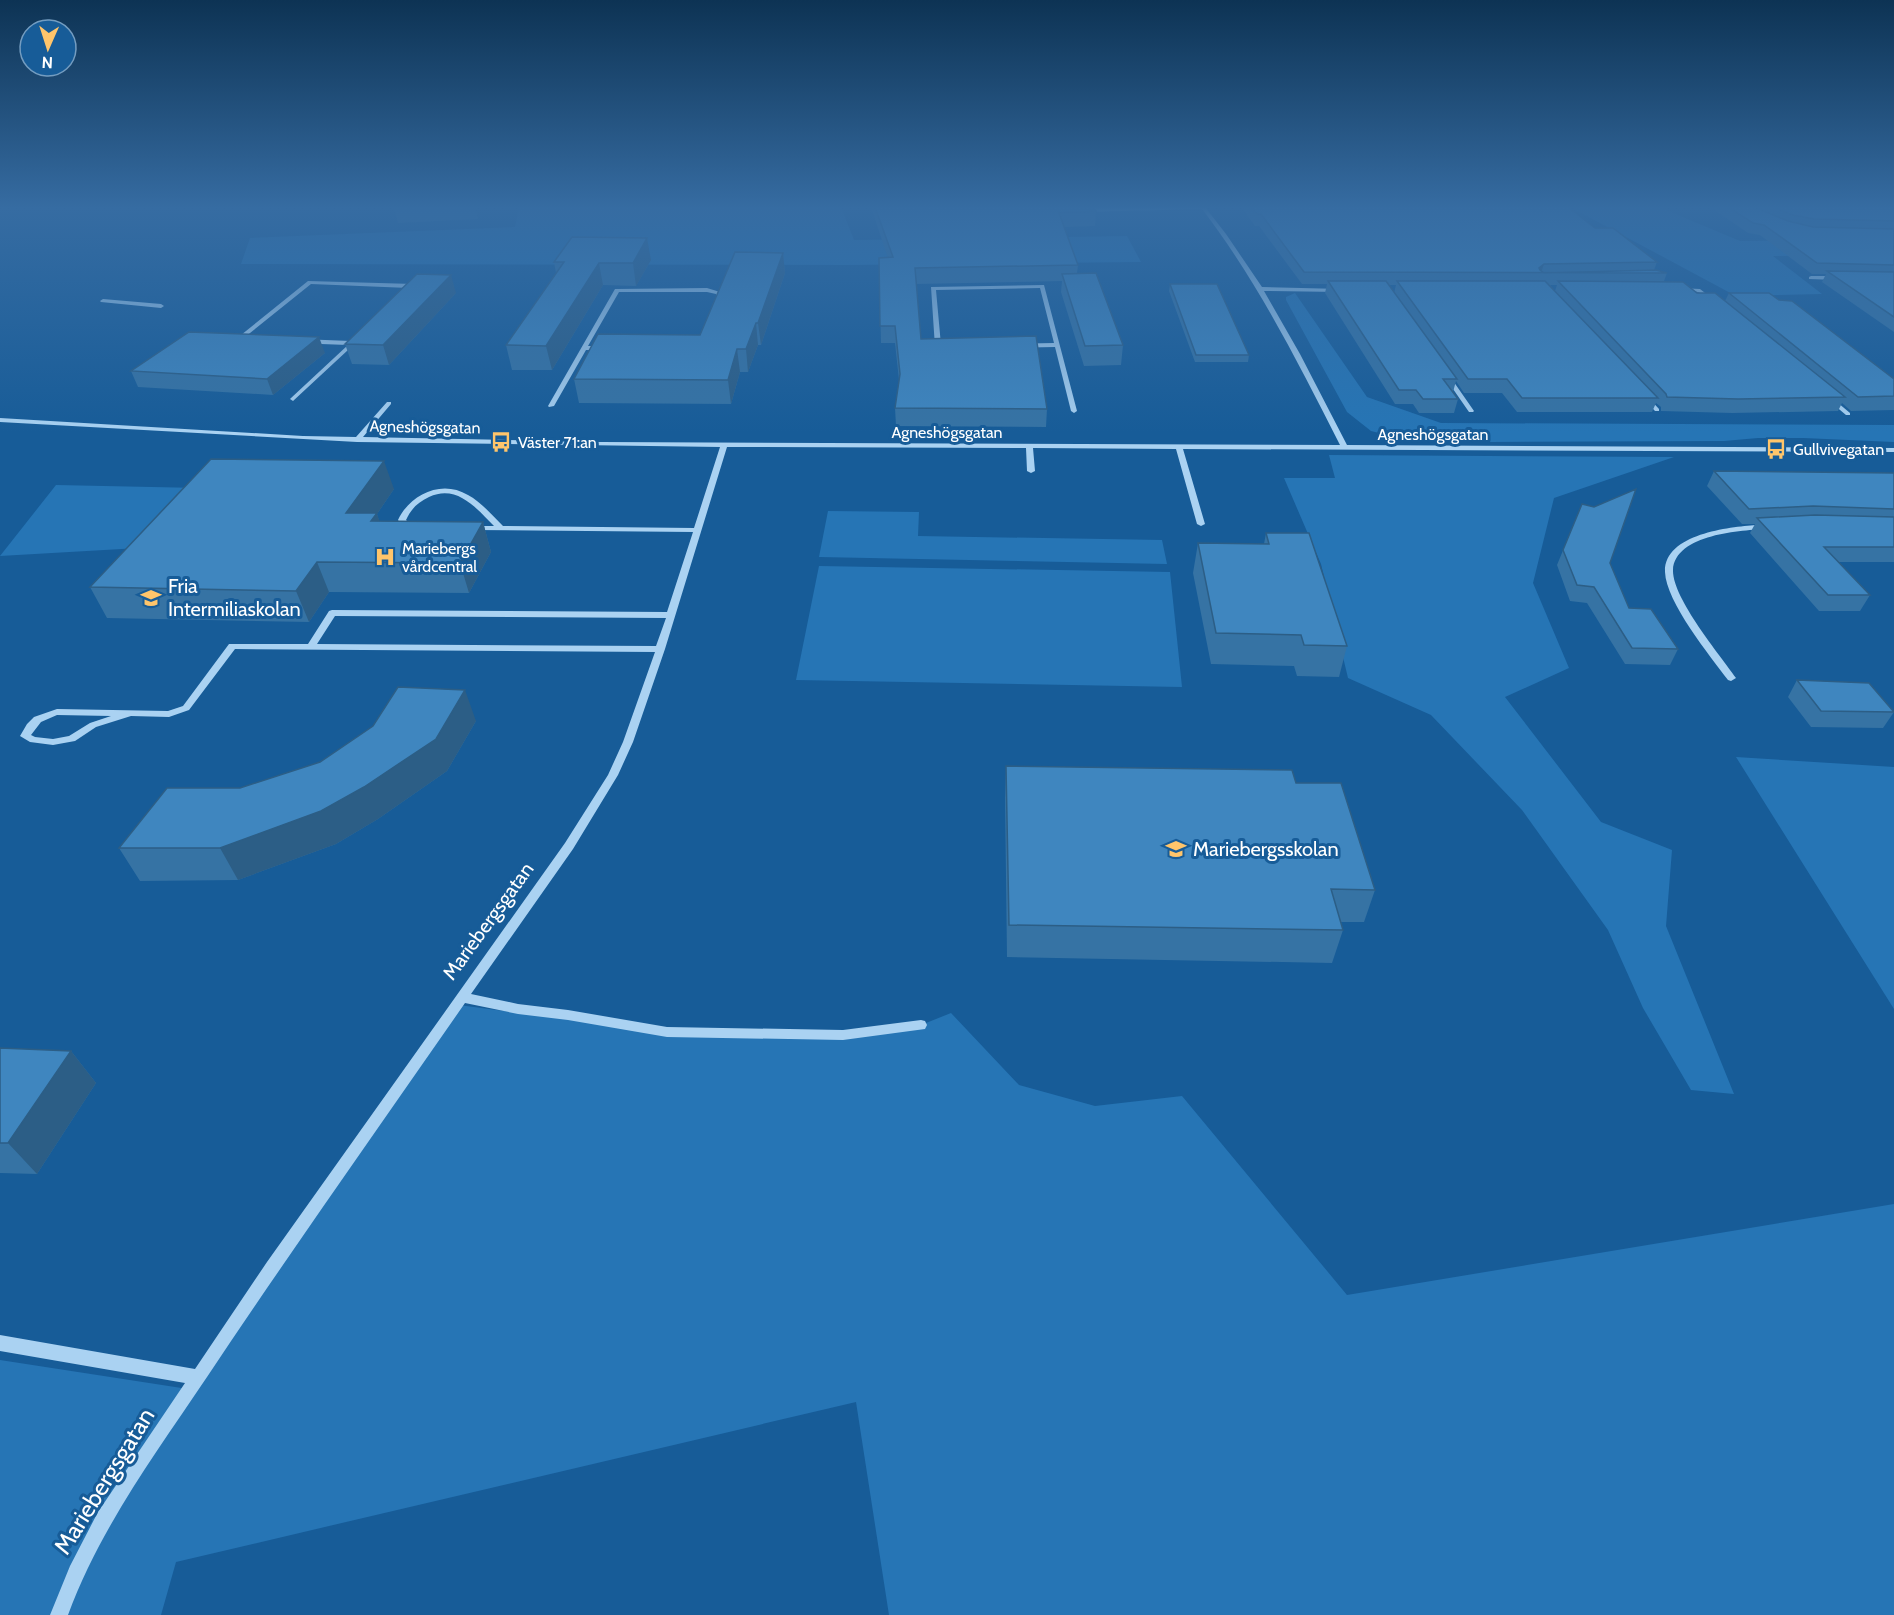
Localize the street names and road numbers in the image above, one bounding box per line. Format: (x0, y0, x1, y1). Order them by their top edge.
street label: Agneshögsgatan (369, 417, 481, 437)
street label: Agneshögsgatan (891, 423, 1003, 442)
street label: Agneshögsgatan (1377, 425, 1489, 444)
street label: Mariebergsgatan (437, 858, 539, 984)
street label: Mariebergsgatan (47, 1402, 161, 1560)

